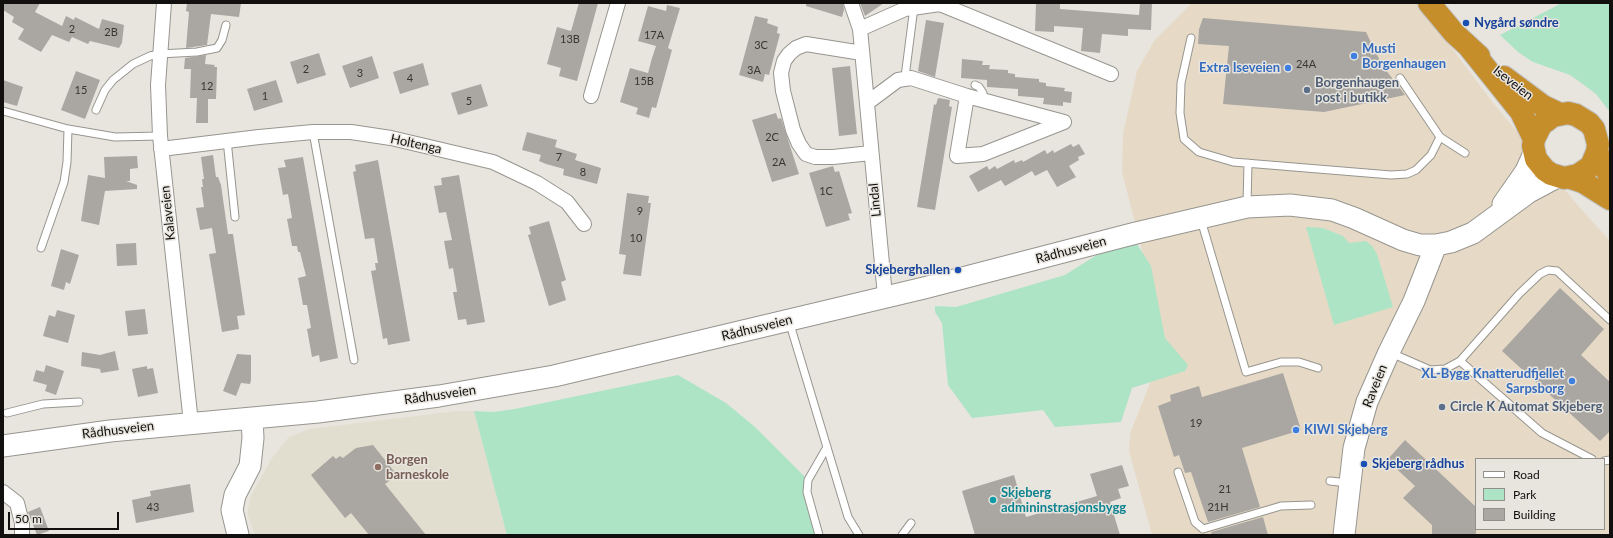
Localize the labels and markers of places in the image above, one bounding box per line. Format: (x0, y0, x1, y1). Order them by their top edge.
place label: Nygård søndre (1474, 15, 1559, 31)
marker: Nygård søndre (1461, 18, 1471, 28)
place label: Musti Borgenhaugen (1362, 41, 1446, 72)
marker: Musti Borgenhaugen (1349, 51, 1359, 61)
place label: Extra Iseveien (1199, 60, 1280, 76)
marker: Extra Iseveien (1283, 63, 1293, 73)
place label: Borgenhaugen post i butikk (1315, 75, 1399, 106)
marker: Borgenhaugen post i butikk (1302, 85, 1312, 95)
place label: Skjeberghallen (865, 262, 950, 278)
marker: Skjeberghallen (953, 265, 963, 275)
place label: XL-Bygg Knatterudfjellet Sarpsborg (1421, 366, 1564, 397)
marker: XL-Bygg Knatterudfjellet Sarpsborg (1567, 376, 1577, 386)
place label: Circle K Automat Skjeberg (1450, 399, 1602, 415)
marker: Circle K Automat Skjeberg (1437, 402, 1447, 412)
place label: KIWI Skjeberg (1304, 422, 1388, 438)
marker: KIWI Skjeberg (1291, 425, 1301, 435)
place label: Borgen barneskole (386, 452, 449, 483)
place label: Skjeberg rådhus (1372, 456, 1464, 472)
marker: Skjeberg rådhus (1359, 459, 1369, 469)
marker: Borgen barneskole (373, 462, 383, 472)
place label: Skjeberg admininstrasjonsbygg (1001, 485, 1126, 516)
marker: Skjeberg admininstrasjonsbygg (988, 495, 998, 505)

